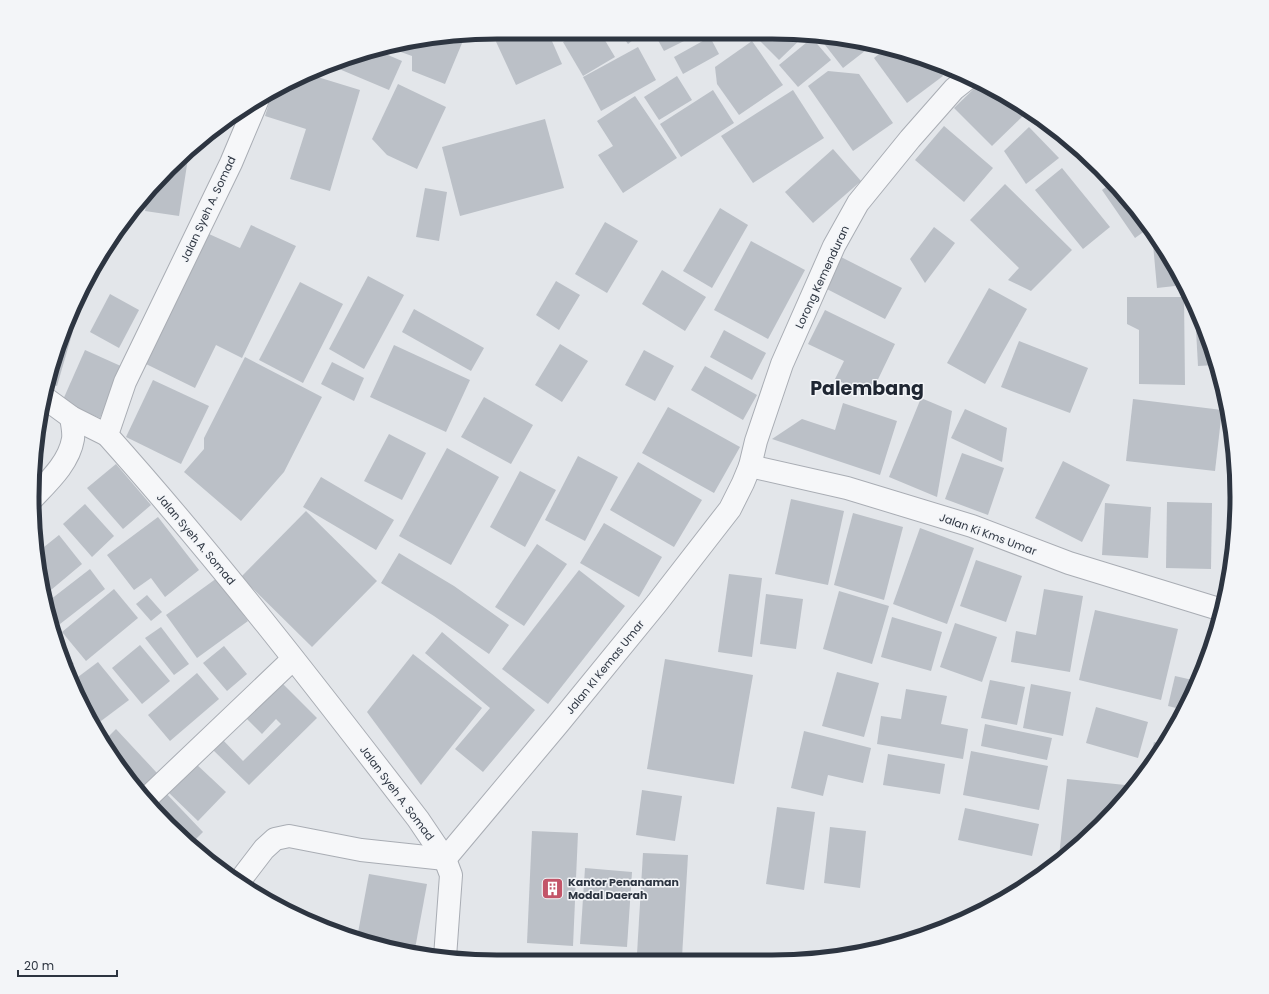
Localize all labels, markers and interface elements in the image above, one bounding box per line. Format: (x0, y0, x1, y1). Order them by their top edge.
street label: Jalan Syeh A. Somad (176, 153, 240, 265)
street label: Lorong Kemenduran (791, 223, 853, 331)
district label: Palembang (810, 375, 924, 402)
street label: Jalan Syeh A. Somad (153, 490, 239, 588)
street label: Jalan Ki Kms Umar (937, 509, 1039, 559)
street label: Jalan KI Kemas Umar (562, 617, 648, 717)
street label: Jalan Syeh A. Somad (356, 742, 438, 844)
place label: Kantor Penanaman Modal Daerah (568, 874, 679, 903)
building icon: Kantor Penanaman Modal Daerah (540, 875, 566, 901)
scale bar (18, 952, 117, 978)
text: 20 m (24, 957, 54, 974)

